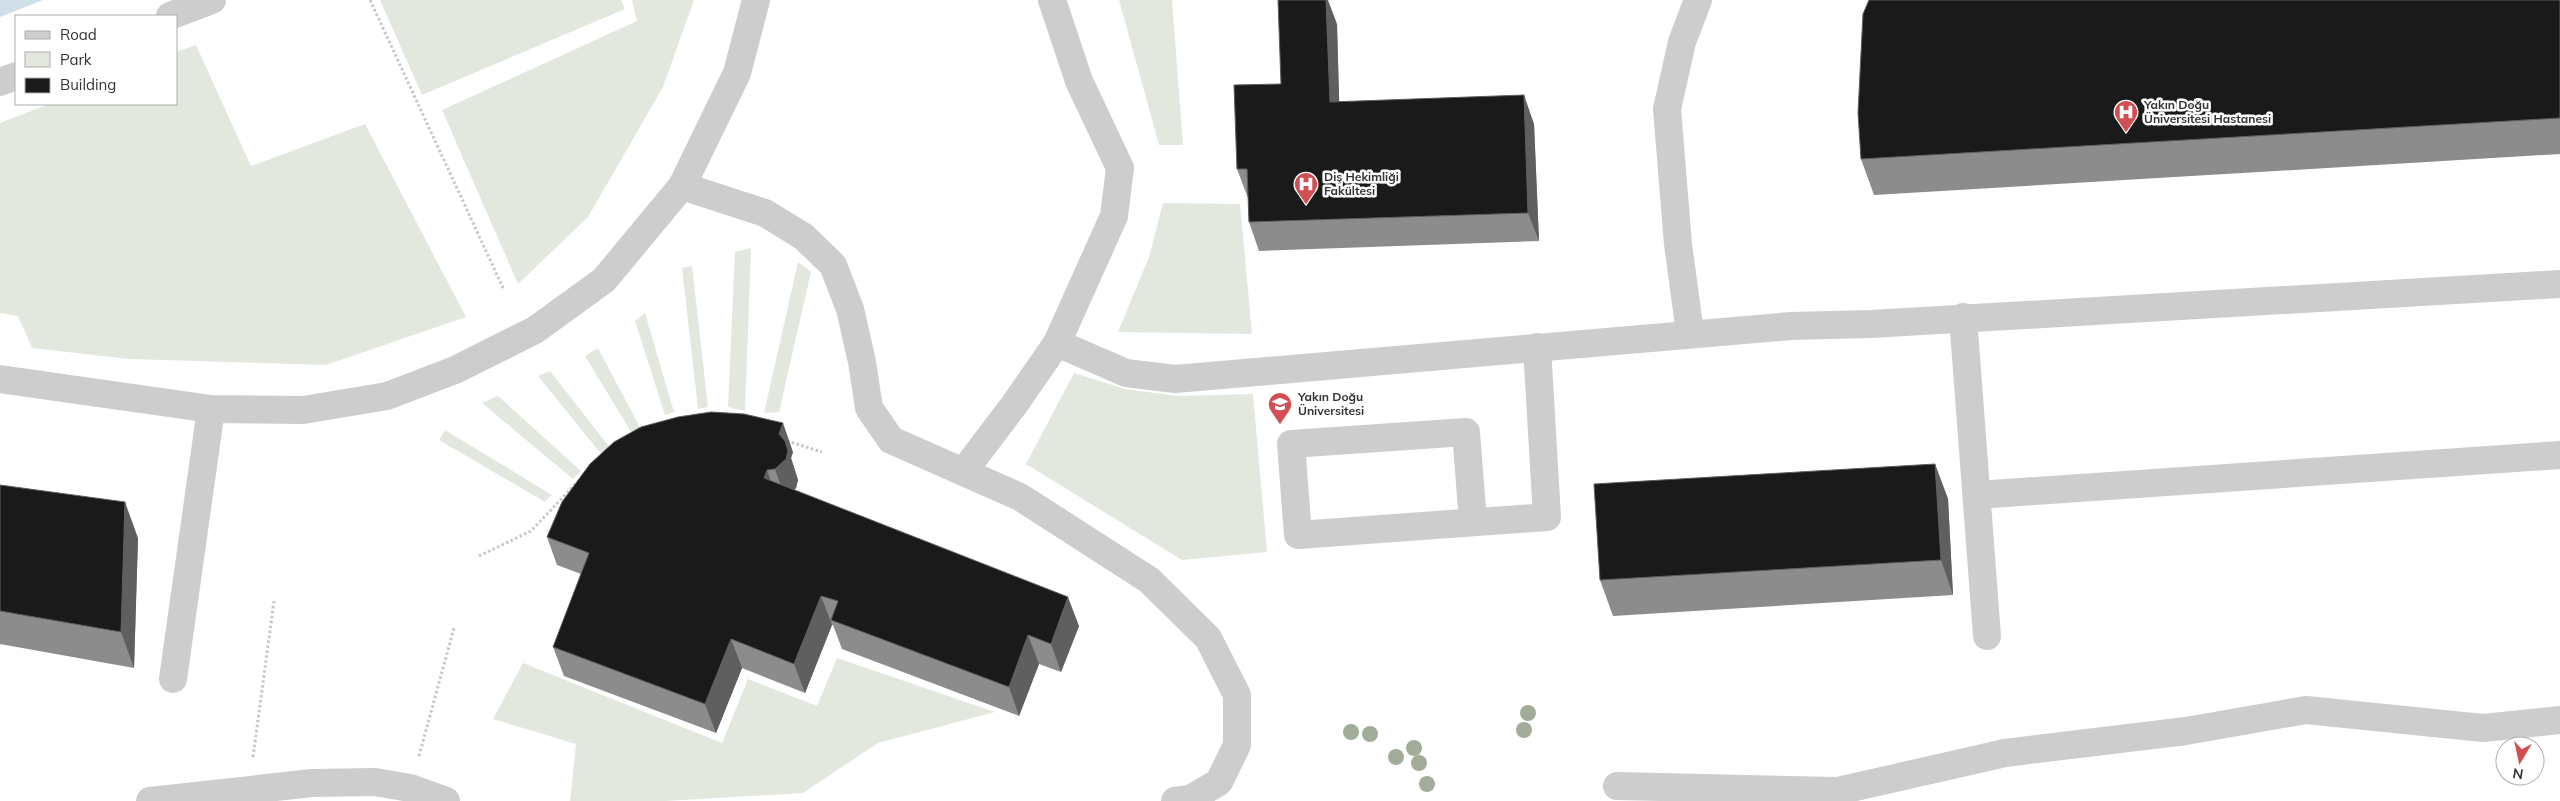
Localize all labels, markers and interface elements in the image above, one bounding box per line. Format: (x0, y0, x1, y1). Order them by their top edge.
legend (15, 15, 178, 105)
text: Road (60, 25, 97, 44)
text: Park (60, 50, 92, 69)
text: Building (60, 75, 116, 94)
place label: Yakın Doğu Üniversitesi Hastanesi (2143, 97, 2271, 126)
hospital icon: Yakın Doğu Üniversitesi Hastanesi (2113, 99, 2139, 133)
place label: Diş Hekimliği Fakültesi (1324, 169, 1399, 198)
hospital icon: Diş Hekimliği Fakültesi (1293, 171, 1319, 205)
place label: Yakın Doğu Üniversitesi (1297, 389, 1364, 418)
school or university icon: Yakın Doğu Üniversitesi (1267, 391, 1293, 425)
north arrow (2495, 736, 2545, 786)
text: N (2511, 764, 2525, 784)

